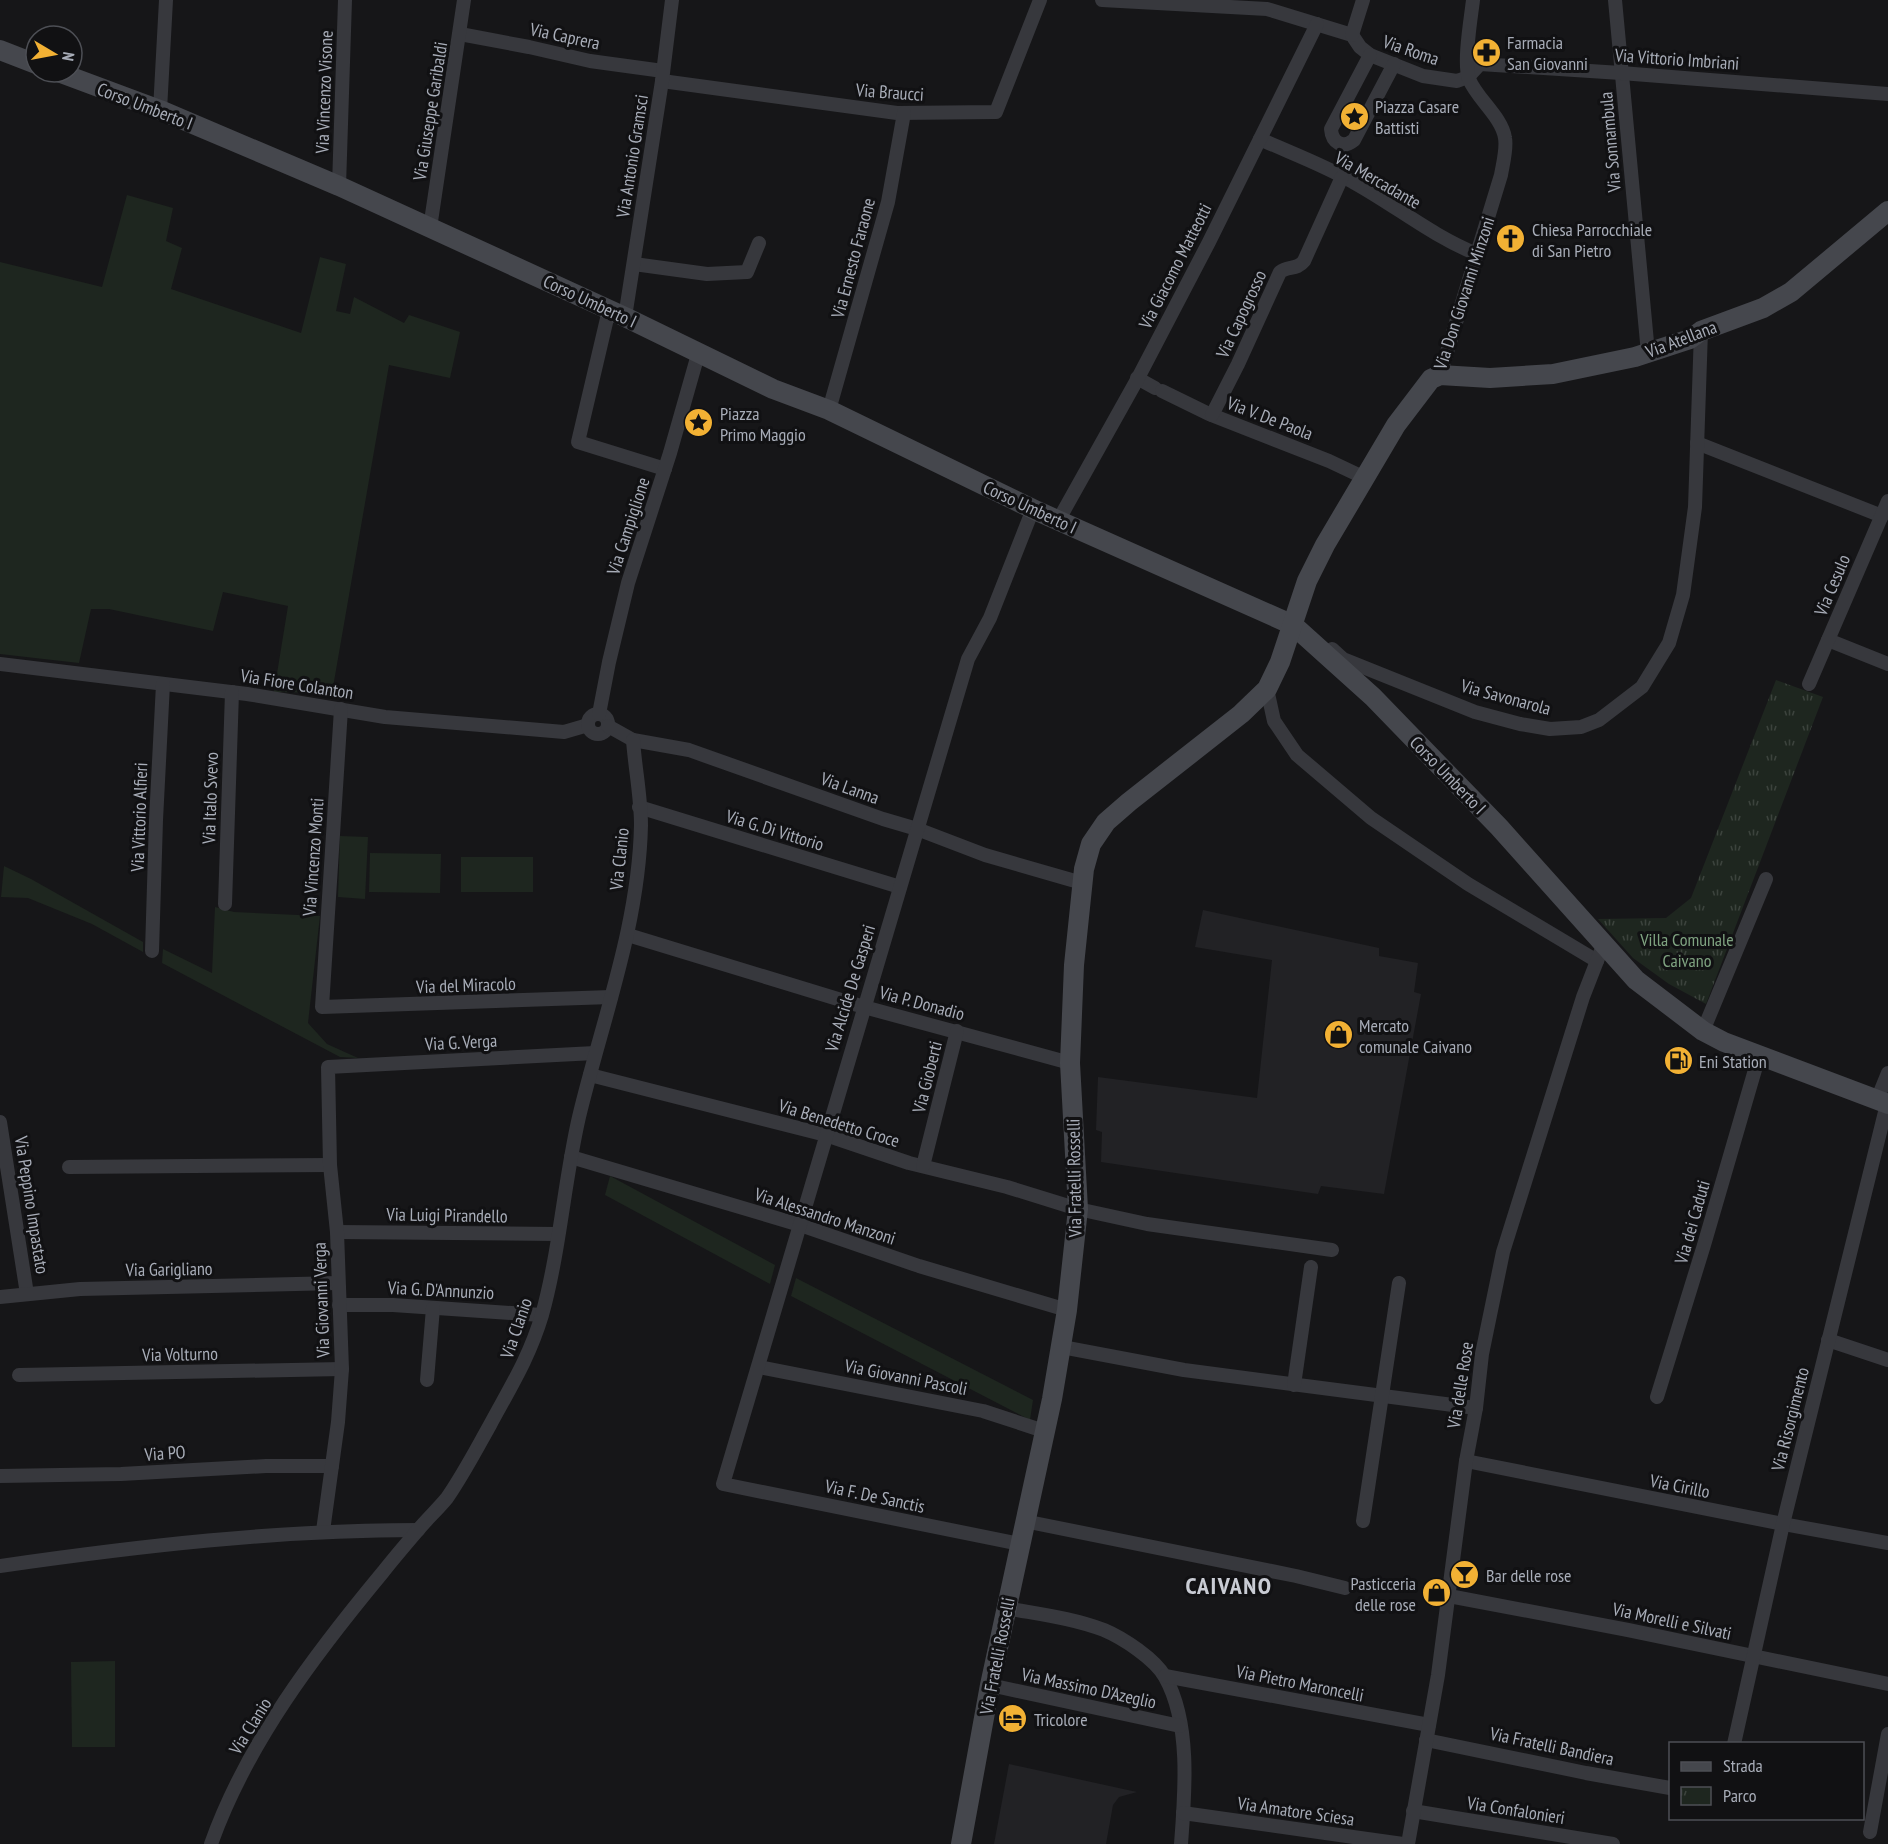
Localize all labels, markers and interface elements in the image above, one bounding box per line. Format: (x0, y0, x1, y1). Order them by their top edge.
street label: Via Caprera (527, 17, 602, 55)
north arrow (24, 24, 84, 84)
street label: Via Roma (1379, 29, 1442, 70)
street label: Via Vincenzo Visone (310, 30, 338, 155)
place label: Farmacia San Giovanni (1507, 31, 1588, 75)
pharmacy icon: Farmacia San Giovanni (1470, 36, 1502, 68)
street label: Via Giuseppe Garibaldi (408, 40, 452, 183)
street label: Via Vittorio Imbriani (1613, 43, 1740, 75)
text: N (58, 51, 79, 63)
street label: Corso Umberto I (94, 77, 196, 135)
street label: Via Braucci (854, 78, 925, 106)
street label: Via Sonnambula (1594, 91, 1626, 194)
street label: Via Antonio Gramsci (611, 93, 653, 220)
place label: Piazza Casare Battisti (1375, 95, 1459, 139)
place icon: Piazza Casare Battisti (1338, 100, 1370, 132)
street label: Via Mercadante (1330, 146, 1425, 214)
street label: Via Ernesto Faraone (826, 195, 880, 322)
street label: Via Giacomo Matteotti (1133, 199, 1217, 333)
street label: Via Don Giovanni Minzoni (1428, 214, 1500, 373)
place label: Chiesa Parrocchiale di San Pietro (1532, 218, 1652, 262)
church icon: Chiesa Parrocchiale di San Pietro (1495, 223, 1527, 255)
street label: Via Capogrosso (1210, 266, 1271, 363)
street label: Corso Umberto I (540, 269, 640, 333)
street label: Via Atellana (1641, 315, 1720, 363)
street label: Via V. De Paola (1223, 391, 1316, 445)
place label: Piazza Primo Maggio (720, 402, 806, 446)
place icon: Piazza Primo Maggio (683, 407, 715, 439)
street label: Via Campiglione (601, 474, 655, 578)
street label: Corso Umberto I (980, 475, 1080, 539)
street label: Via Cesulo (1808, 551, 1855, 620)
street label: Via Fiore Colanton (238, 664, 355, 704)
street label: Via Savonarola (1458, 674, 1553, 720)
street label: Corso Umberto I (1405, 731, 1491, 819)
street label: Via Italo Svevo (197, 751, 223, 845)
street label: Via Vittorio Alfieri (126, 762, 152, 873)
street label: Via Lanna (817, 766, 882, 809)
street label: Via Vincenzo Monti (297, 797, 329, 918)
street label: Via G. Di Vittorio (722, 804, 827, 856)
street label: Via Clanio (604, 827, 634, 892)
street label: Via Alcide De Gasperi (819, 922, 880, 1055)
park label: Villa Comunale Caivano (1639, 928, 1734, 972)
street label: Via del Miracolo (415, 972, 517, 998)
street label: Via P. Donadio (876, 980, 967, 1025)
place label: Mercato comunale Caivano (1359, 1014, 1472, 1058)
shop icon: Mercato comunale Caivano (1322, 1019, 1354, 1051)
street label: Via G. Verga (423, 1029, 498, 1055)
street label: Via Gioberti (907, 1039, 947, 1116)
fuel station icon: Eni Station (1662, 1045, 1694, 1077)
place label: Eni Station (1699, 1050, 1767, 1073)
street label: Via Benedetto Croce (775, 1093, 902, 1152)
street label: Via Fratelli Rosselli (1061, 1118, 1087, 1239)
street label: Via Peppino Impastato (10, 1134, 54, 1276)
street label: Via dei Caduti (1669, 1178, 1715, 1267)
street label: Via Alessandro Manzoni (751, 1182, 898, 1250)
street label: Via Luigi Pirandello (385, 1202, 508, 1228)
street label: Via Giovanni Verga (307, 1242, 335, 1359)
street label: Via Garigliano (124, 1257, 213, 1281)
street label: Via G. D'Annunzio (386, 1276, 495, 1304)
street label: Via Clanio (495, 1295, 537, 1362)
street label: Via delle Rose (1442, 1340, 1478, 1431)
street label: Via Volturno (141, 1342, 218, 1366)
street label: Via Giovanni Pascoli (842, 1354, 969, 1400)
street label: Via Risorgimento (1766, 1365, 1814, 1474)
street label: Via PO (143, 1440, 186, 1466)
street label: Via Cirillo (1647, 1469, 1712, 1503)
street label: Via F. De Sanctis (822, 1474, 927, 1518)
bar icon: Bar delle rose (1449, 1559, 1481, 1591)
place label: Bar delle rose (1486, 1564, 1572, 1587)
district label: CAIVANO (1185, 1570, 1273, 1601)
place label: Pasticceria delle rose (1351, 1572, 1416, 1616)
shop icon: Pasticceria delle rose (1421, 1577, 1453, 1609)
street label: Via Fratelli Rosselli (974, 1595, 1020, 1717)
street label: Via Morelli e Silvati (1609, 1597, 1734, 1645)
street label: Via Pietro Maroncelli (1233, 1659, 1366, 1707)
street label: Via Massimo D'Azeglio (1019, 1662, 1159, 1714)
street label: Via Clanio (223, 1693, 276, 1759)
hotel icon: Tricolore (997, 1703, 1029, 1735)
place label: Tricolore (1034, 1708, 1088, 1731)
street label: Via Fratelli Bandiera (1487, 1721, 1616, 1770)
legend (1669, 1742, 1864, 1820)
text: Strada (1723, 1754, 1763, 1777)
text: Parco (1723, 1784, 1757, 1807)
street label: Via Amatore Sciesa (1235, 1791, 1356, 1831)
street label: Via Confalonieri (1465, 1791, 1566, 1829)

